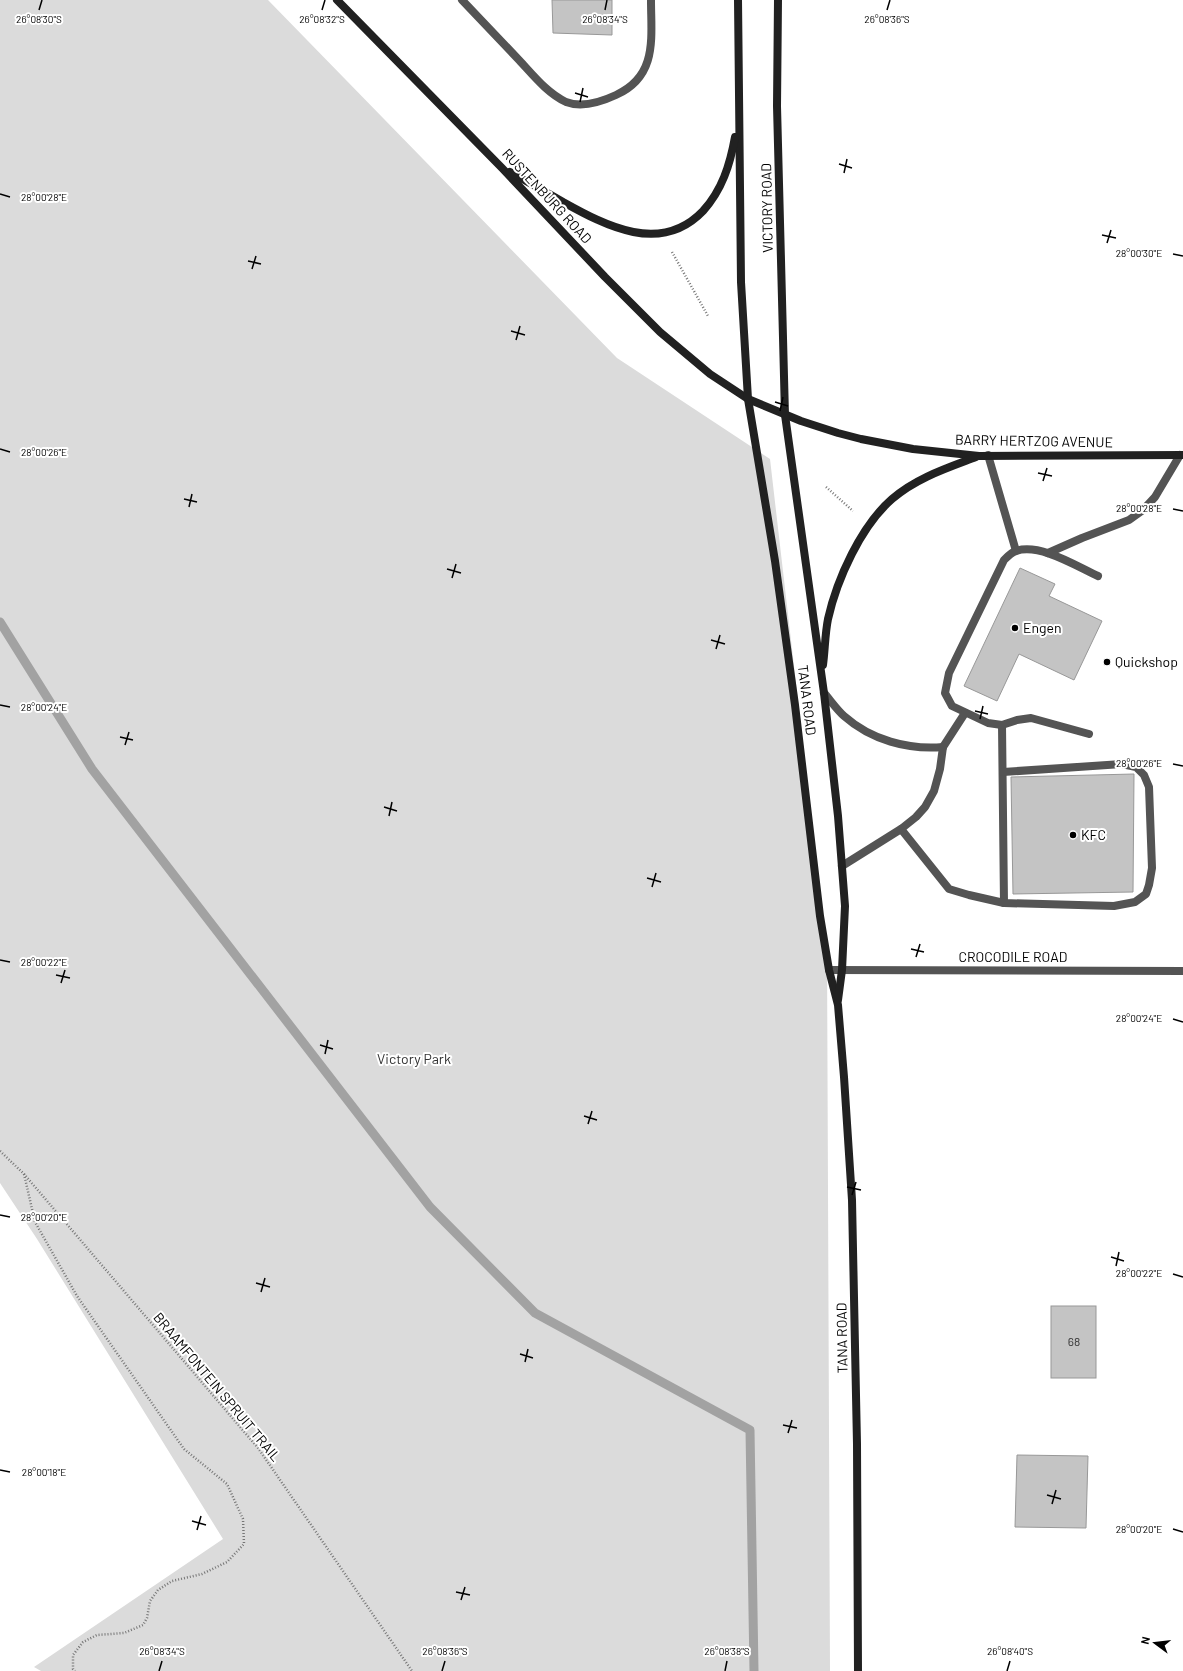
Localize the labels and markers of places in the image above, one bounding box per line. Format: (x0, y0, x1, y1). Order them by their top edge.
place label: Engen (1023, 619, 1062, 636)
marker: Engen (1010, 623, 1020, 633)
place label: Quickshop (1115, 653, 1178, 670)
marker: Quickshop (1102, 657, 1112, 667)
place label: KFC (1081, 826, 1106, 843)
marker: KFC (1068, 830, 1078, 840)

